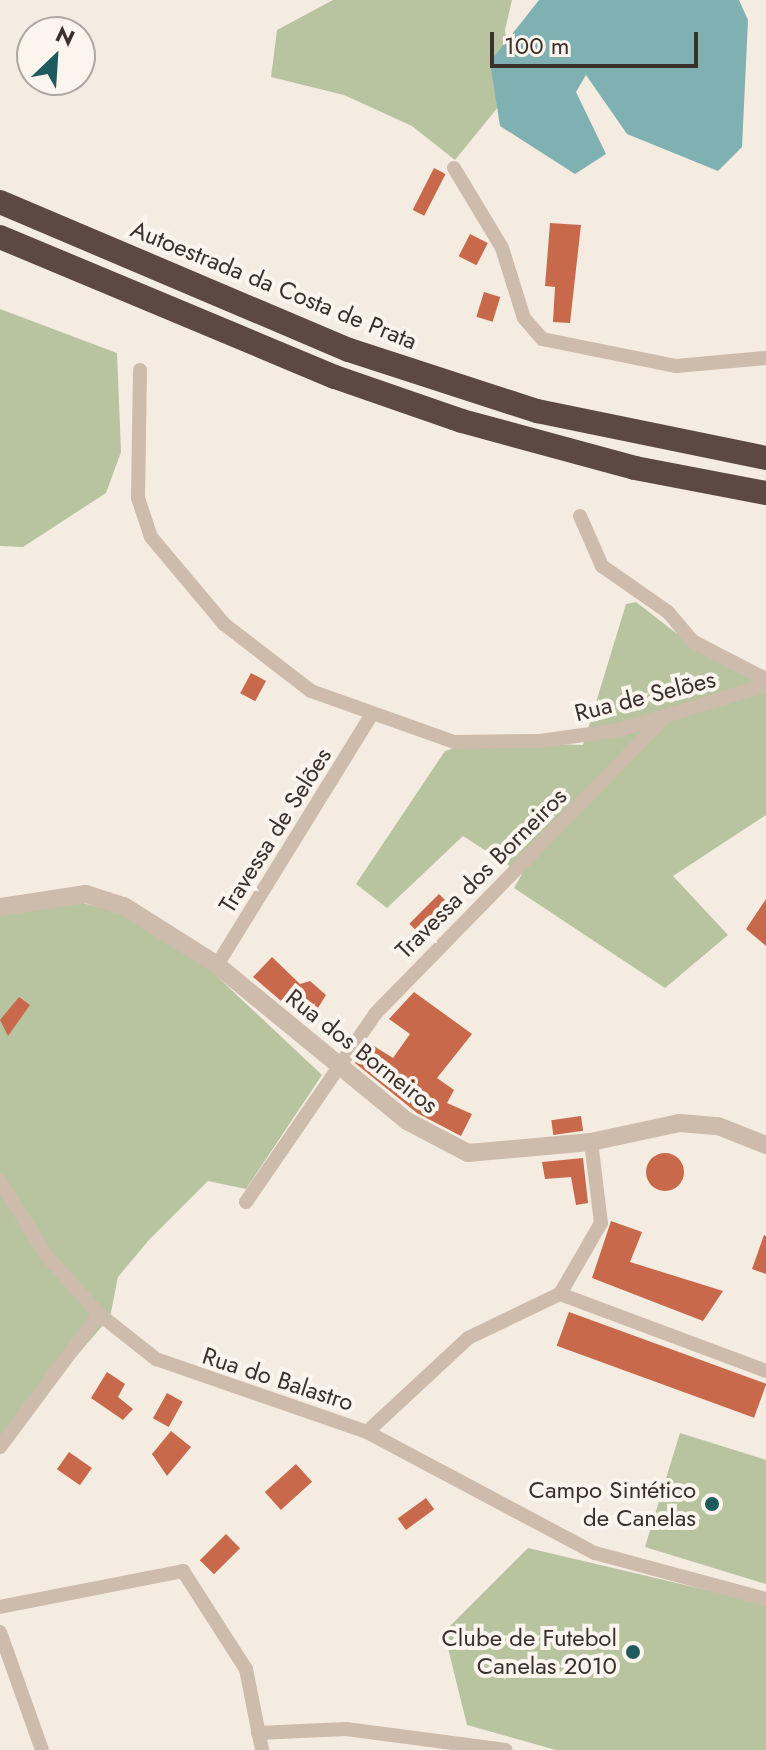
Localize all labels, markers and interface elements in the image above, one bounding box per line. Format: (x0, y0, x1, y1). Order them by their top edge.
north arrow (16, 16, 96, 96)
scale bar (494, 16, 702, 66)
text: N (51, 18, 80, 54)
text: 100 m (504, 28, 570, 63)
street label: Autoestrada da Costa de Prata (127, 214, 421, 356)
street label: Rua de Selões (572, 665, 718, 727)
street label: Travessa de Selões (213, 742, 337, 918)
street label: Travessa dos Borneiros (390, 782, 572, 964)
street label: Rua dos Borneiros (280, 983, 444, 1119)
street label: Rua do Balastro (199, 1341, 357, 1417)
place label: Campo Sintético de Canelas (529, 1476, 696, 1532)
marker: Campo Sintético de Canelas (703, 1495, 721, 1513)
place label: Clube de Futebol Canelas 2010 (441, 1624, 617, 1680)
marker: Clube de Futebol Canelas 2010 (624, 1643, 642, 1661)

